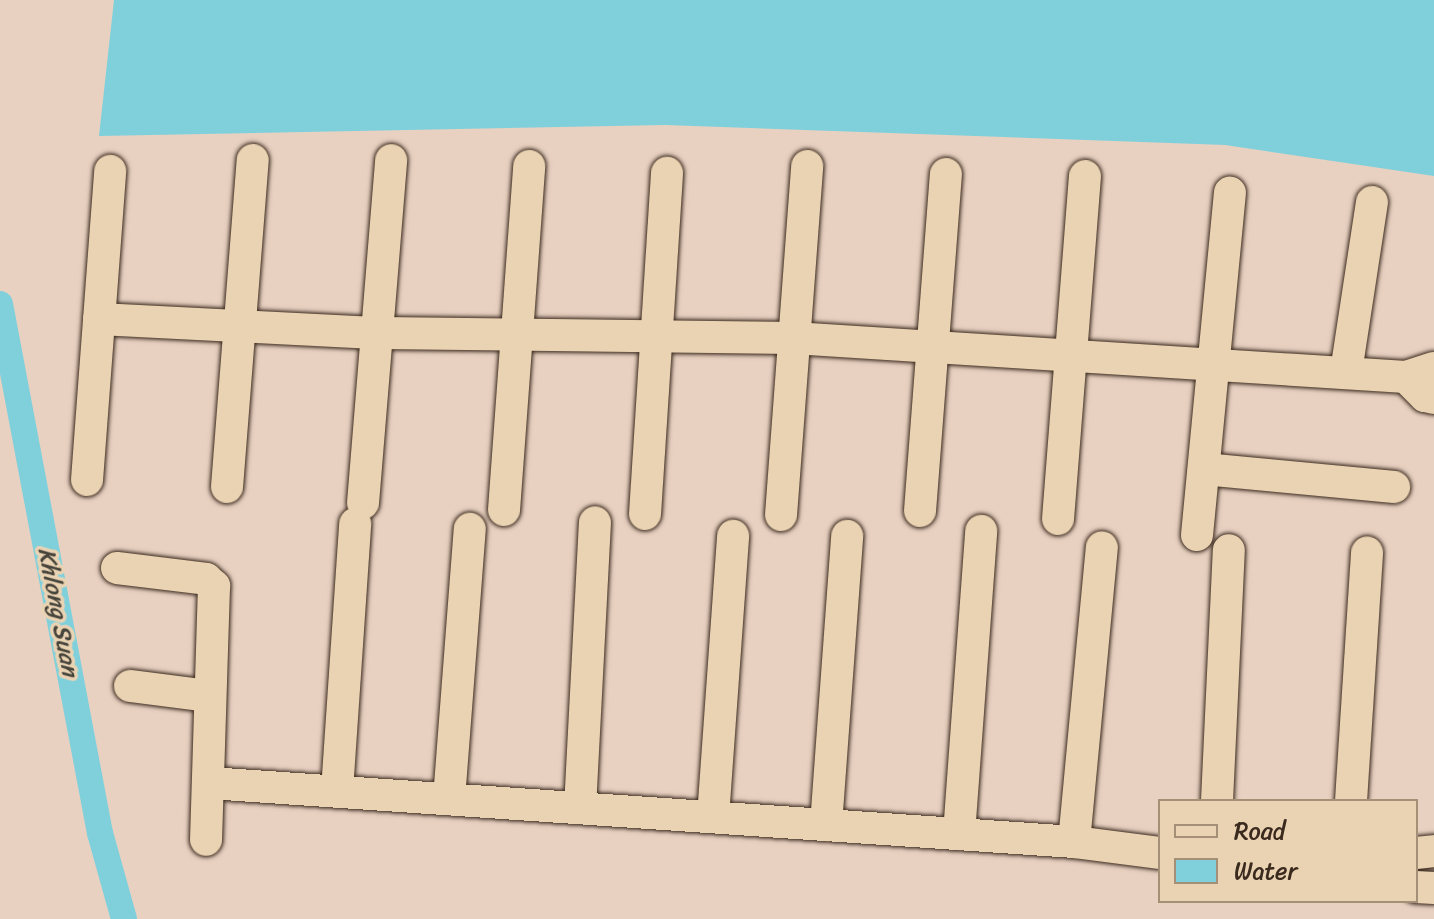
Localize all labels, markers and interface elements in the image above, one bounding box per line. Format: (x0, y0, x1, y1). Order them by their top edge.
water label: Khlong Suan (31, 545, 85, 679)
legend (1158, 799, 1418, 903)
text: Road (1234, 810, 1285, 852)
text: Water (1234, 850, 1297, 892)

